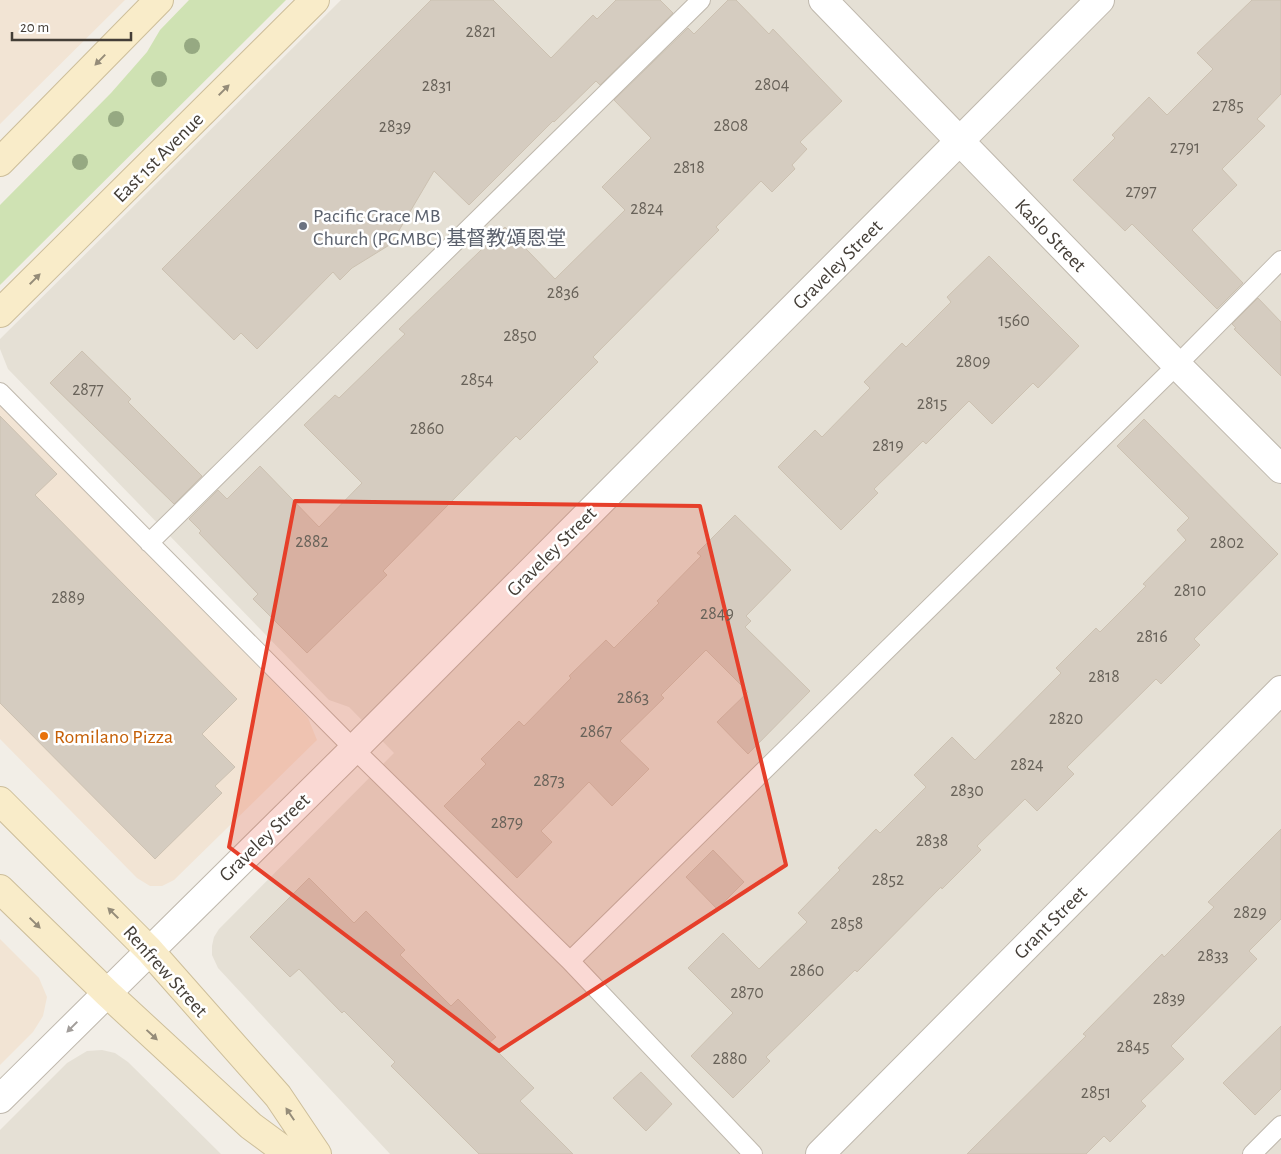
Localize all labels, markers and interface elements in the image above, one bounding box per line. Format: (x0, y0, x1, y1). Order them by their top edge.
scale bar (12, 10, 131, 42)
text: 20 m (20, 20, 49, 35)
house number: 2821 (465, 23, 497, 41)
one-way arrow (94, 54, 106, 66)
house number: 2804 (755, 76, 790, 94)
house number: 2831 (422, 77, 452, 95)
one-way arrow (218, 85, 230, 97)
house number: 2785 (1212, 97, 1244, 115)
street label: East 1st Avenue (110, 109, 207, 206)
house number: 2808 (714, 117, 748, 135)
house number: 2839 (379, 118, 411, 136)
house number: 2791 (1170, 139, 1200, 157)
house number: 2818 (673, 159, 705, 177)
house number: 2797 (1125, 183, 1157, 201)
street label: Kaslo Street (1011, 195, 1090, 276)
house number: 2824 (630, 200, 664, 218)
place label: Pacific Grace MB Church (PGMBC) 基督教頌恩堂 (313, 206, 566, 249)
street label: Graveley Street (789, 216, 887, 313)
marker: Pacific Grace MB Church (PGMBC) 基督教頌恩堂 (297, 220, 309, 232)
one-way arrow (28, 273, 40, 285)
house number: 2836 (547, 284, 579, 302)
house number: 1560 (998, 312, 1030, 330)
house number: 2850 (503, 327, 537, 345)
house number: 2809 (956, 353, 990, 371)
house number: 2854 (461, 371, 494, 389)
house number: 2877 (72, 381, 104, 399)
house number: 2815 (917, 395, 947, 413)
house number: 2860 (410, 420, 444, 438)
house number: 2819 (872, 437, 904, 455)
street label: Graveley Street (503, 503, 601, 600)
house number: 2882 (295, 533, 329, 551)
house number: 2802 (1210, 534, 1244, 552)
house number: 2810 (1174, 582, 1206, 600)
house number: 2889 (51, 589, 85, 607)
house number: 2849 (700, 605, 734, 623)
house number: 2816 (1136, 628, 1168, 646)
house number: 2818 (1088, 668, 1120, 686)
house number: 2863 (617, 689, 649, 707)
house number: 2820 (1049, 710, 1083, 728)
house number: 2867 (580, 723, 612, 741)
place label: Romilano Pizza (54, 727, 173, 747)
marker: Romilano Pizza (38, 730, 50, 742)
house number: 2824 (1010, 756, 1044, 774)
house number: 2873 (533, 772, 565, 790)
house number: 2830 (950, 782, 984, 800)
street label: Graveley Street (216, 789, 314, 886)
house number: 2879 (491, 814, 523, 832)
house number: 2838 (916, 832, 948, 850)
house number: 2852 (872, 871, 904, 889)
street label: Grant Street (1010, 882, 1091, 963)
house number: 2829 (1233, 904, 1267, 922)
one-way arrow (107, 908, 119, 920)
house number: 2858 (831, 915, 863, 933)
one-way arrow (29, 917, 41, 929)
street label: Renfrew Street (119, 922, 212, 1022)
house number: 2833 (1197, 947, 1229, 965)
house number: 2860 (790, 962, 824, 980)
house number: 2870 (730, 984, 764, 1002)
house number: 2839 (1153, 990, 1185, 1008)
one-way arrow (66, 1021, 78, 1033)
one-way arrow (146, 1029, 158, 1041)
house number: 2845 (1117, 1038, 1149, 1056)
house number: 2880 (713, 1050, 747, 1068)
house number: 2851 (1081, 1084, 1111, 1102)
one-way arrow (285, 1107, 295, 1120)

